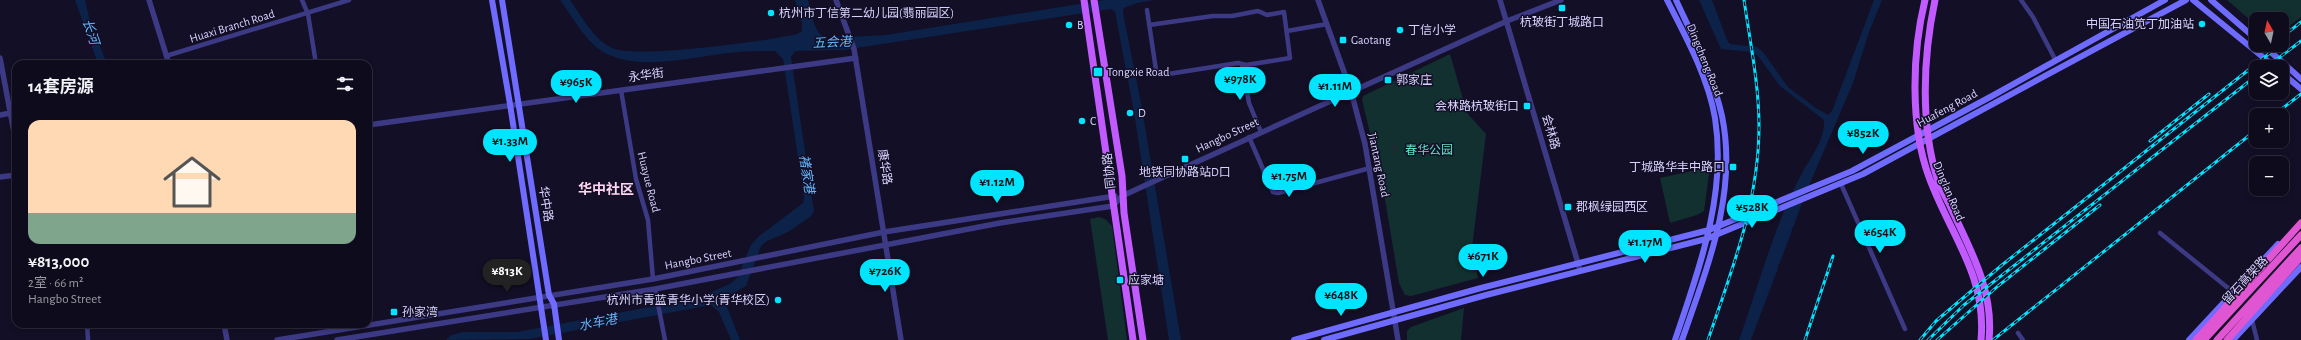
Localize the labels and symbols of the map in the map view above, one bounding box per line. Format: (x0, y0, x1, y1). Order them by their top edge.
marker: 杭玻街丁城路口 (1557, 3, 1567, 13)
place label: 杭州市丁信第二幼儿园(翡丽园区) (779, 6, 954, 19)
street label: Huaxi Branch Road (188, 7, 276, 45)
marker: 杭州市丁信第二幼儿园(翡丽园区) (766, 8, 776, 18)
north arrow (2249, 12, 2289, 52)
place label: 杭玻街丁城路口 (1520, 15, 1604, 28)
water label: 长河 (80, 17, 102, 49)
place label: 中国石油笕丁加油站 (2086, 17, 2194, 30)
place label: B (1077, 19, 1083, 31)
marker: 中国石油笕丁加油站 (2197, 19, 2207, 29)
marker: B (1064, 20, 1074, 30)
street label: Dingcheng Road (1685, 22, 1725, 98)
place label: 丁信小学 (1408, 23, 1456, 36)
marker: 丁信小学 (1395, 25, 1405, 35)
water label: 五会港 (812, 34, 854, 51)
place label: Gaotang (1351, 34, 1391, 46)
marker: Gaotang (1338, 35, 1348, 45)
street label: 永华街 (627, 66, 665, 83)
marker: Tongxie Road (1092, 66, 1104, 78)
place label: Tongxie Road (1107, 66, 1169, 78)
pin: ¥978K (1212, 67, 1268, 101)
pin: ¥965K (548, 70, 604, 104)
place label: 郭家庄 (1396, 73, 1432, 86)
pin: ¥1.11M (1302, 74, 1368, 108)
marker: 郭家庄 (1383, 75, 1393, 85)
street label: Huafeng Road (1915, 87, 1979, 129)
place label: 会林路杭玻街口 (1435, 99, 1519, 112)
marker: 会林路杭玻街口 (1522, 101, 1532, 111)
place label: D (1138, 107, 1146, 119)
marker: D (1125, 108, 1135, 118)
street label: 会林路 (1540, 113, 1563, 151)
place label: C (1090, 115, 1096, 127)
street label: Hangbo Street (1194, 115, 1260, 155)
marker: C (1077, 116, 1087, 126)
pin: ¥852K (1835, 121, 1891, 155)
pin: ¥1.33M (477, 129, 543, 163)
street label: Jiantang Road (1366, 132, 1392, 198)
park label: 春华公园 (1405, 143, 1453, 156)
street label: 康华路 (876, 148, 895, 186)
street label: Huayue Road (635, 150, 662, 214)
street label: 同协路 (1100, 152, 1117, 190)
water label: 褚家港 (797, 154, 817, 196)
marker: 地铁同协路站D口 (1180, 154, 1190, 164)
place label: 丁城路华丰中路口 (1629, 160, 1725, 173)
street label: Dinglan Road (1931, 160, 1967, 222)
marker: 丁城路华丰中路口 (1728, 162, 1738, 172)
pin: ¥1.75M (1256, 164, 1322, 198)
place label: 地铁同协路站D口 (1139, 165, 1231, 178)
pin: ¥1.12M (964, 170, 1030, 204)
district label: 华中社区 (578, 181, 634, 197)
street label: 华中路 (537, 185, 556, 223)
pin: ¥528K (1724, 195, 1780, 229)
place label: 郡枫绿园西区 (1576, 200, 1648, 213)
marker: 郡枫绿园西区 (1563, 202, 1573, 212)
pin: ¥654K (1852, 220, 1908, 254)
pin: ¥1.17M (1612, 230, 1678, 264)
pin: ¥671K (1455, 244, 1511, 278)
street label: Hangbo Street (664, 247, 733, 271)
street label: 留石高架路 (2219, 253, 2270, 306)
pin: ¥813K (479, 259, 535, 293)
pin: ¥726K (857, 259, 913, 293)
place label: 应家塘 (1128, 273, 1164, 286)
marker: 应家塘 (1115, 275, 1125, 285)
pin: ¥648K (1313, 283, 1369, 317)
place label: 杭州市青蓝青华小学(青华校区) (607, 293, 770, 306)
marker: 杭州市青蓝青华小学(青华校区) (773, 295, 783, 305)
place label: 孙家湾 (402, 305, 438, 318)
marker: 孙家湾 (389, 307, 399, 317)
water label: 水车港 (577, 312, 620, 333)

